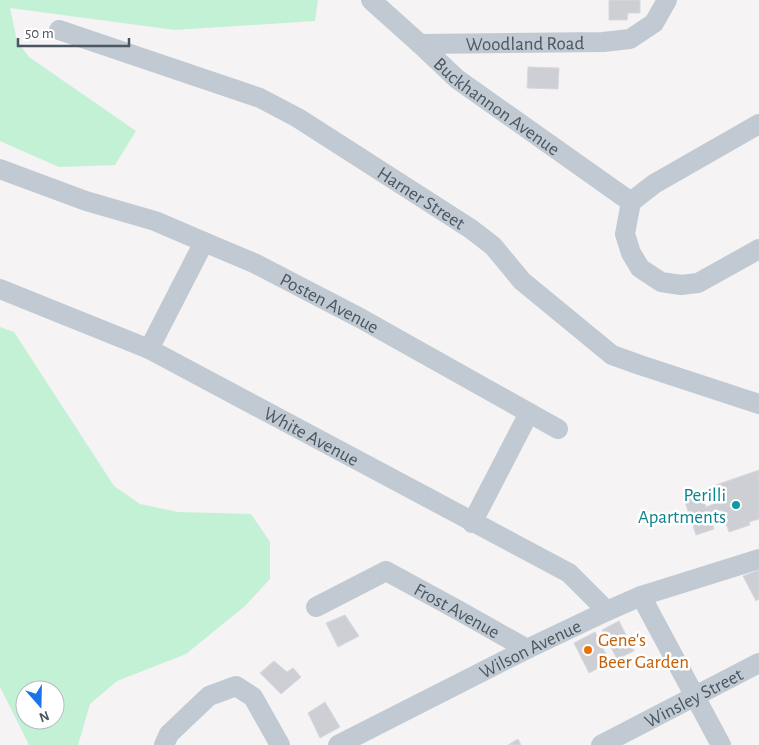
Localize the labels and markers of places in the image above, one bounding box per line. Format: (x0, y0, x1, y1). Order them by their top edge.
place label: Perilli Apartments (638, 486, 726, 527)
marker: Perilli Apartments (730, 499, 742, 511)
place label: Gene's Beer Garden (598, 631, 689, 672)
marker: Gene's Beer Garden (582, 644, 594, 656)

